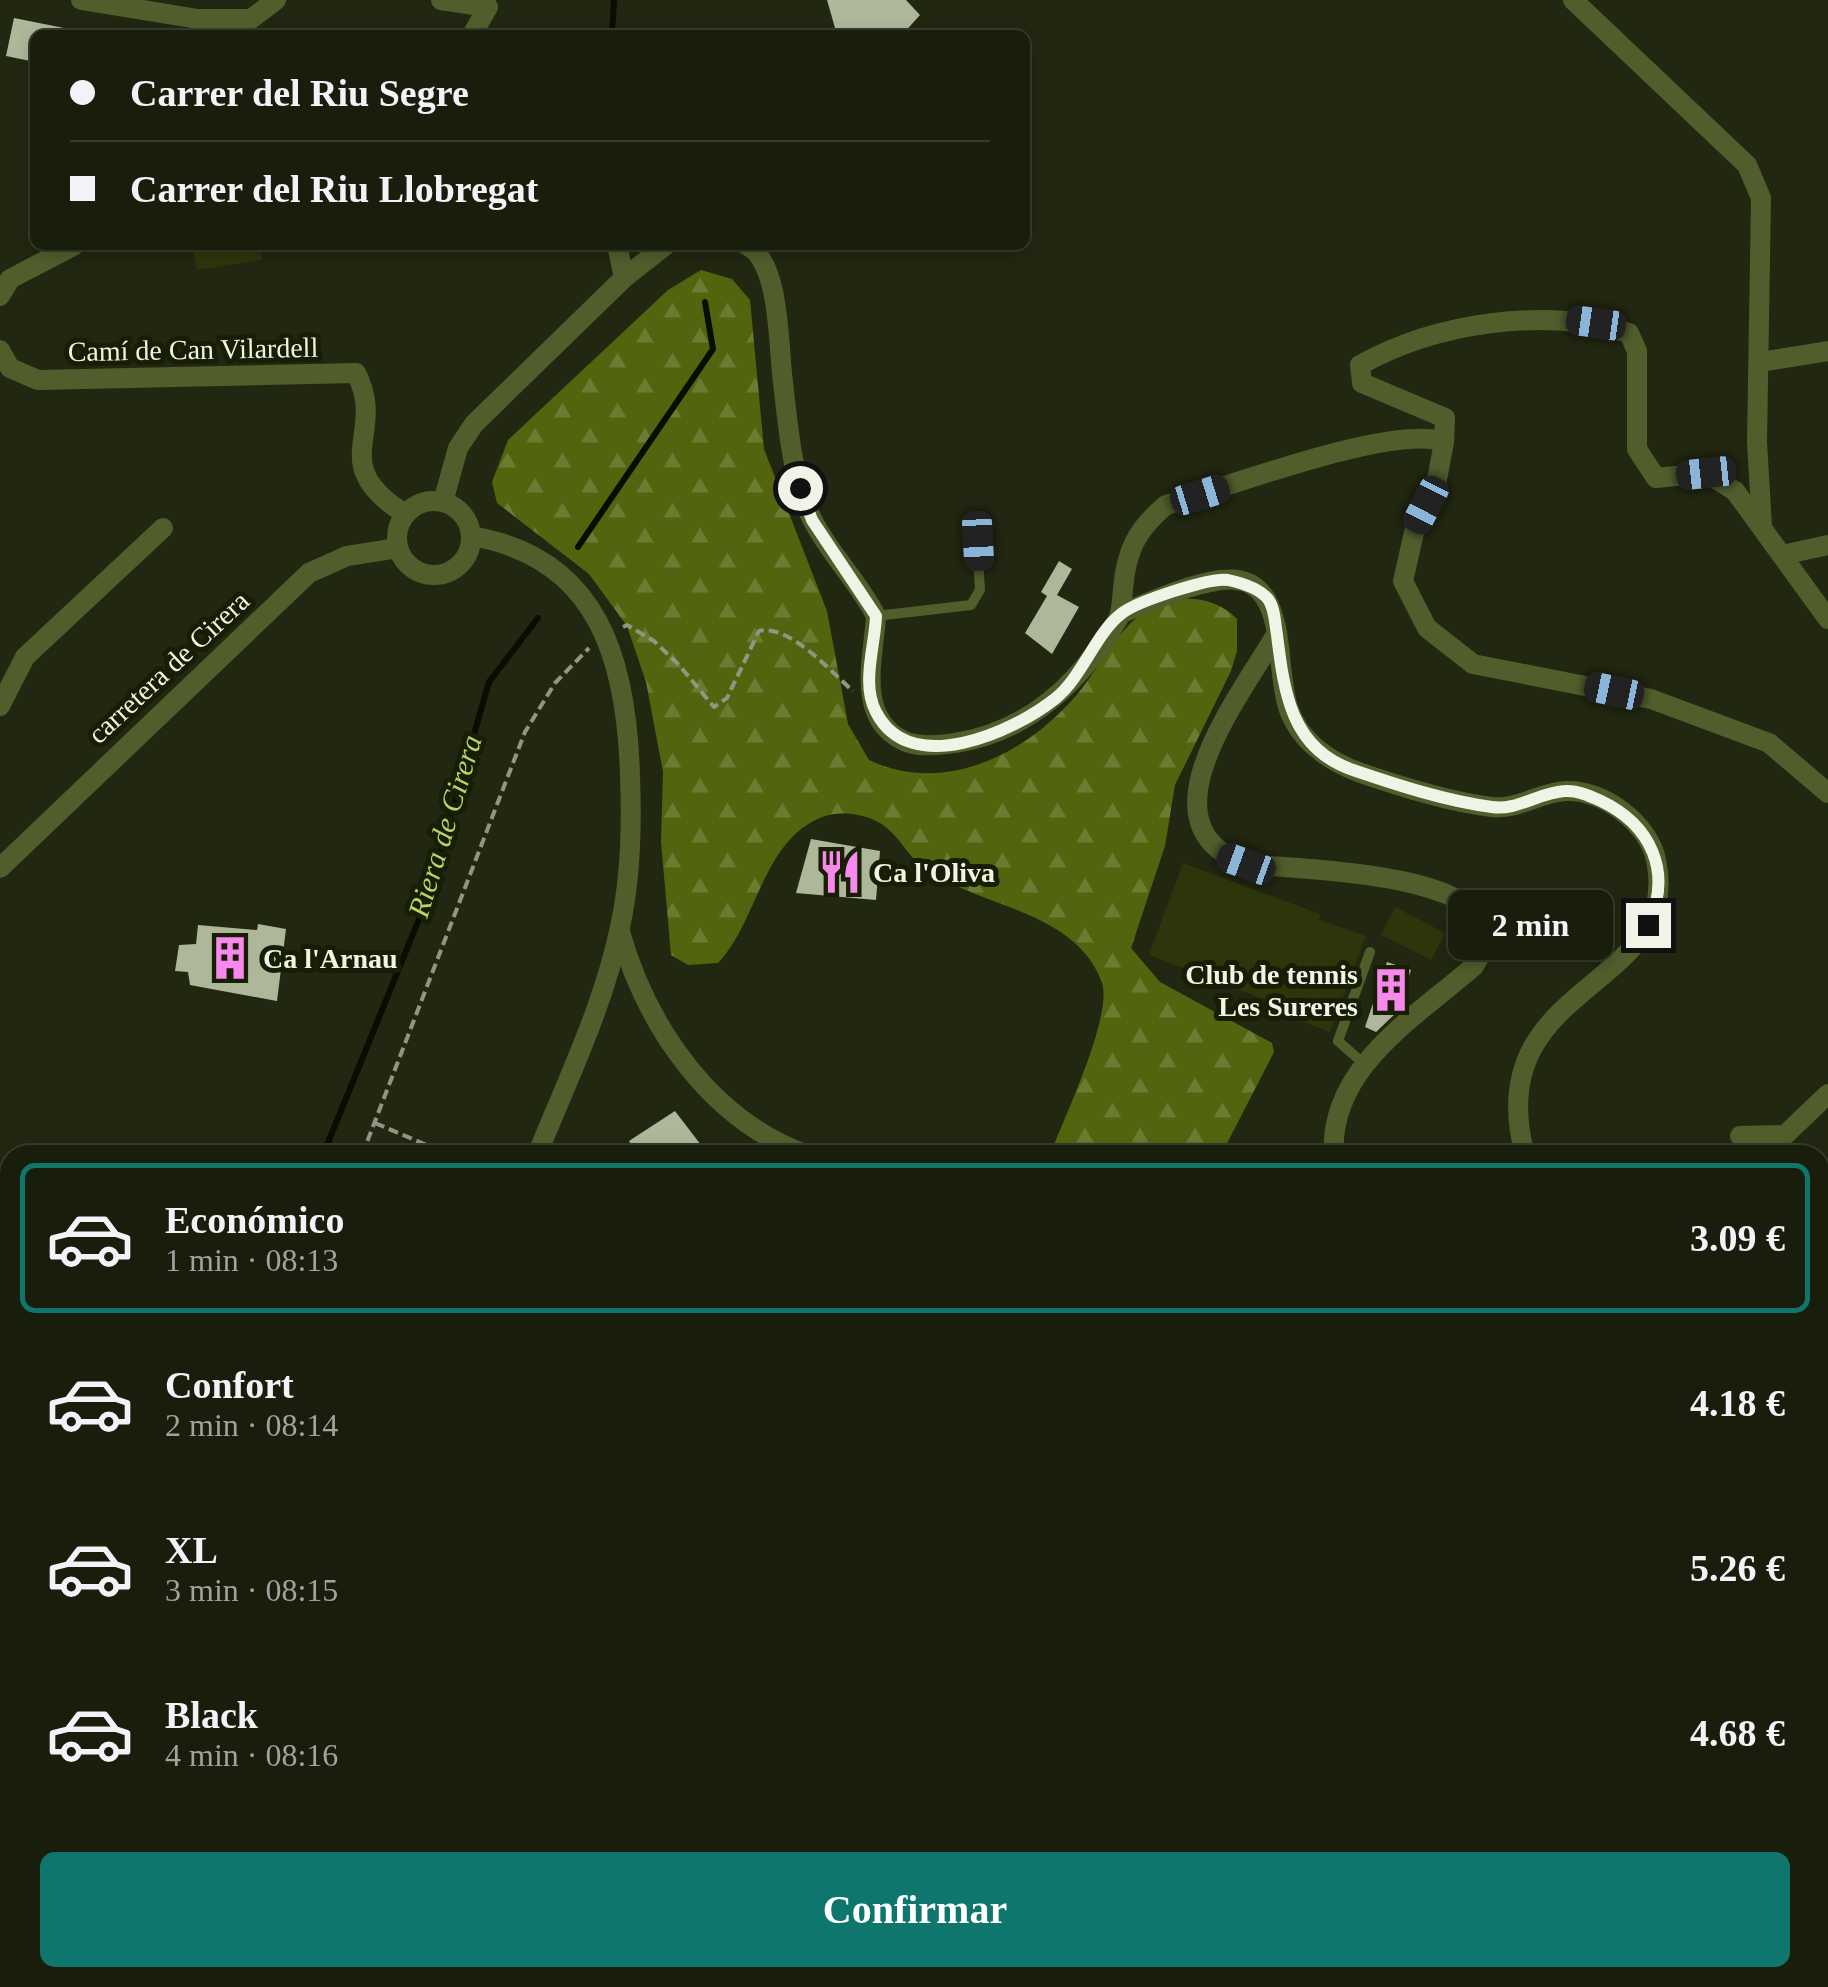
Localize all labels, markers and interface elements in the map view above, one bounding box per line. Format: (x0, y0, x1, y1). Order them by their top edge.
text: Carrer del Riu Segre (130, 72, 469, 114)
text: Carrer del Riu Llobregat (130, 168, 538, 210)
car (1564, 304, 1628, 342)
street label: Camí de Can Vilardell (67, 332, 319, 367)
car (1675, 455, 1737, 491)
route start (778, 466, 823, 511)
car (1399, 471, 1453, 539)
car (1167, 472, 1233, 518)
car (961, 510, 995, 572)
street label: carretera de Cirera (82, 585, 255, 750)
car (1582, 670, 1646, 712)
water label: Riera de Cirera (401, 731, 488, 922)
car (1213, 840, 1279, 888)
restaurant icon: Ca l'Oliva (816, 848, 864, 896)
place label: Ca l'Oliva (873, 857, 995, 888)
callout: 2 min (1448, 890, 1613, 960)
route end (1626, 903, 1671, 948)
text: 2 min (1492, 907, 1569, 943)
building icon: Ca l'Arnau (206, 934, 254, 982)
place label: Ca l'Arnau (263, 943, 398, 974)
place label: Club de tennis Les Sureres (1185, 959, 1358, 1022)
building icon: Club de tennis Les Sureres (1367, 966, 1415, 1014)
icon: car (45, 1193, 135, 1283)
text: Económico (165, 1199, 344, 1241)
text: 3.09 € (1690, 1217, 1785, 1259)
text: 1 min · 08:13 (165, 1242, 338, 1278)
icon: car (45, 1358, 135, 1448)
text: Confort (165, 1364, 294, 1406)
text: 4.18 € (1690, 1382, 1785, 1424)
text: 2 min · 08:14 (165, 1407, 338, 1443)
icon: car (45, 1523, 135, 1613)
text: XL (165, 1529, 218, 1571)
text: 5.26 € (1690, 1547, 1785, 1589)
text: 3 min · 08:15 (165, 1572, 338, 1608)
icon: car (45, 1688, 135, 1778)
text: Black (165, 1694, 258, 1736)
text: 4.68 € (1690, 1712, 1785, 1754)
text: 4 min · 08:16 (165, 1737, 338, 1773)
button: Confirmar (40, 1852, 1790, 1967)

